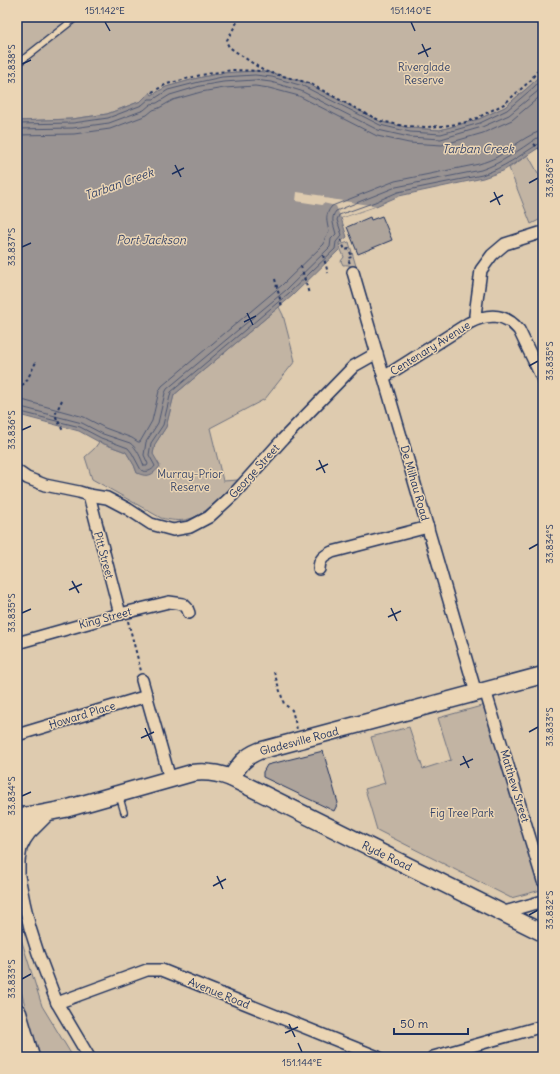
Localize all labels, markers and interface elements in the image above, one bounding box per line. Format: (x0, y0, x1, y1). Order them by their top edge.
text: 151.142°E (85, 4, 125, 17)
text: 151.140°E (391, 4, 432, 17)
text: 33.838°S (5, 44, 18, 84)
park label: Riverglade Reserve (398, 60, 450, 87)
water label: Tarban Creek (442, 141, 515, 156)
text: 33.836°S (543, 158, 556, 198)
water label: Tarban Creek (82, 164, 156, 203)
text: 33.837°S (5, 227, 18, 266)
water label: Port Jackson (116, 232, 187, 247)
street label: Centenary Avenue (387, 318, 473, 378)
text: 33.835°S (543, 341, 556, 381)
text: 33.836°S (5, 410, 18, 450)
street label: George Street (226, 441, 282, 501)
street label: De Milhau Road (398, 444, 433, 523)
park label: Murray-Prior Reserve (157, 467, 223, 494)
text: 33.834°S (543, 524, 556, 564)
street label: Pitt Street (91, 530, 117, 581)
text: 33.835°S (5, 593, 18, 633)
street label: King Street (77, 604, 133, 632)
street label: Howard Place (47, 698, 117, 732)
text: 33.833°S (543, 707, 556, 747)
street label: Gladesville Road (258, 724, 340, 758)
street label: Matthew Street (497, 748, 533, 824)
text: 33.834°S (5, 776, 18, 816)
park label: Fig Tree Park (430, 806, 494, 820)
street label: Ryde Road (360, 838, 415, 874)
text: 33.832°S (543, 890, 556, 930)
text: 33.833°S (5, 959, 18, 999)
street label: Avenue Road (186, 974, 252, 1012)
scale bar (394, 1010, 468, 1036)
text: 50 m (400, 1016, 429, 1031)
text: 151.144°E (282, 1056, 322, 1069)

